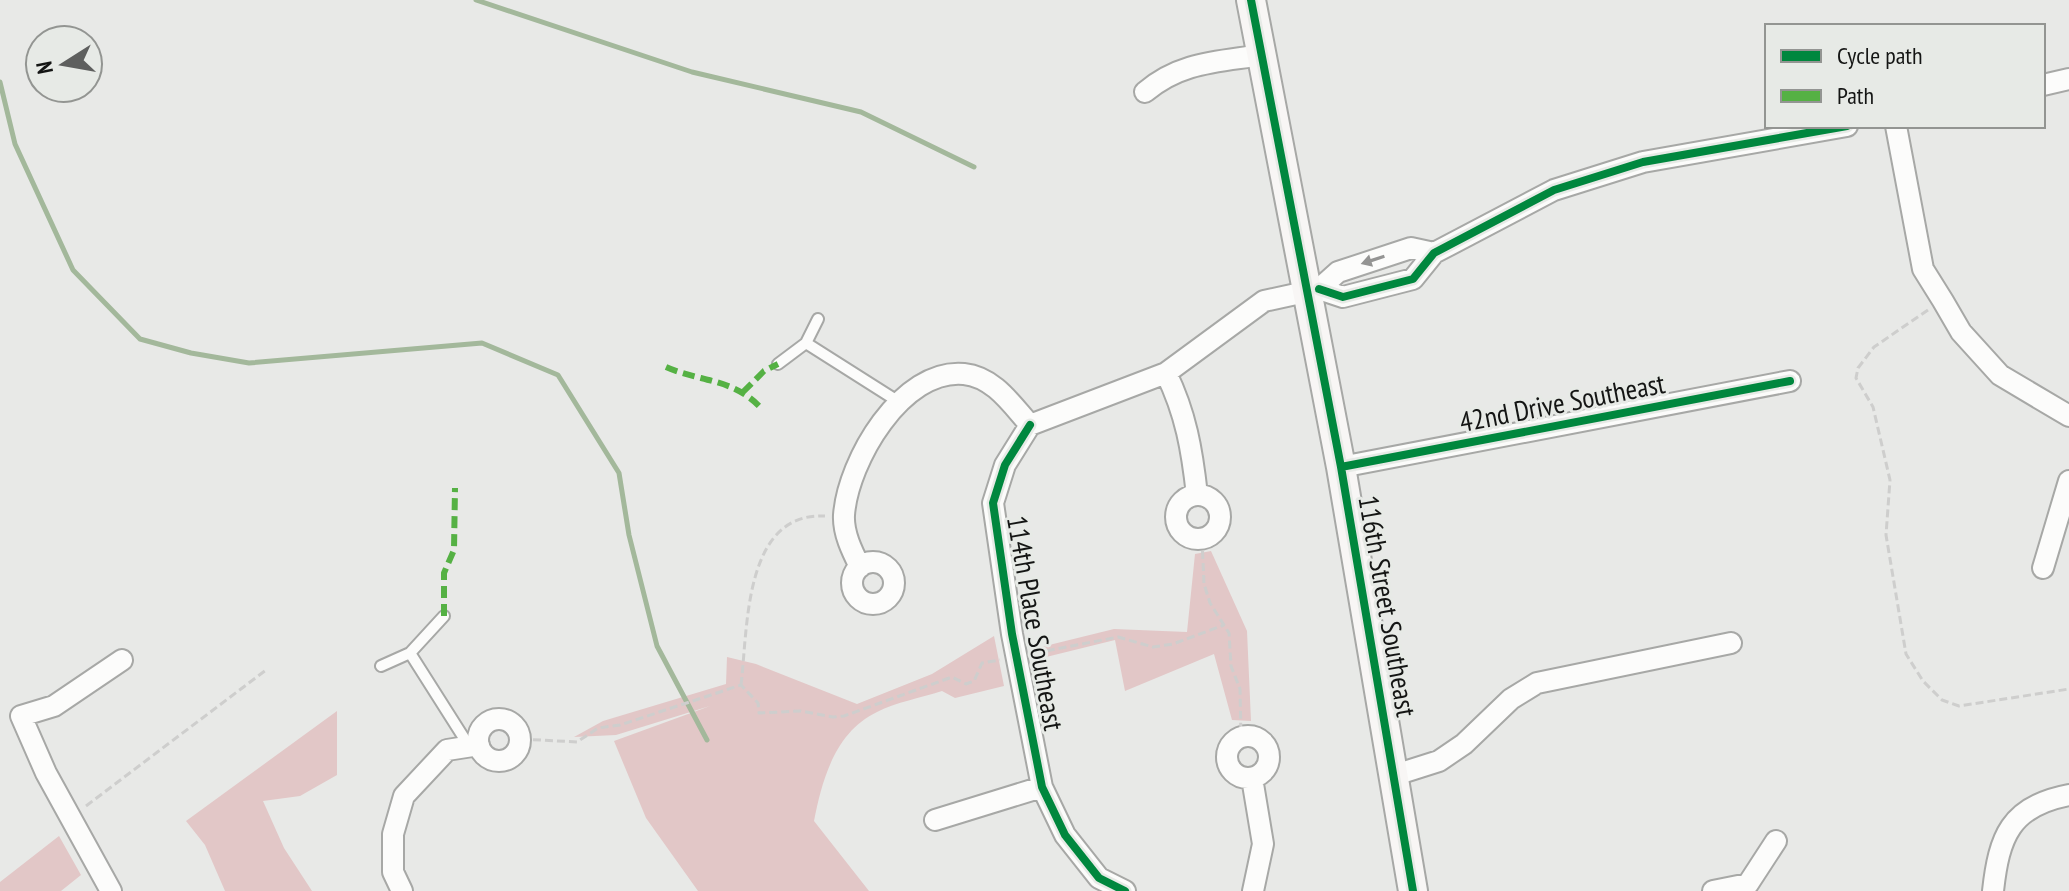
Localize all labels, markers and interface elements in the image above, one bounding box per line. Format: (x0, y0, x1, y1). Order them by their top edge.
north arrow (24, 24, 104, 104)
legend (1765, 24, 2045, 128)
text: Cycle path (1837, 40, 1923, 71)
text: N (29, 59, 59, 76)
text: Path (1837, 80, 1874, 111)
one-way arrow (1361, 254, 1385, 267)
street label: 42nd Drive Southeast (1456, 364, 1668, 440)
street label: 116th Street Southeast (1350, 493, 1426, 720)
street label: 114th Place Southeast (999, 513, 1073, 733)

